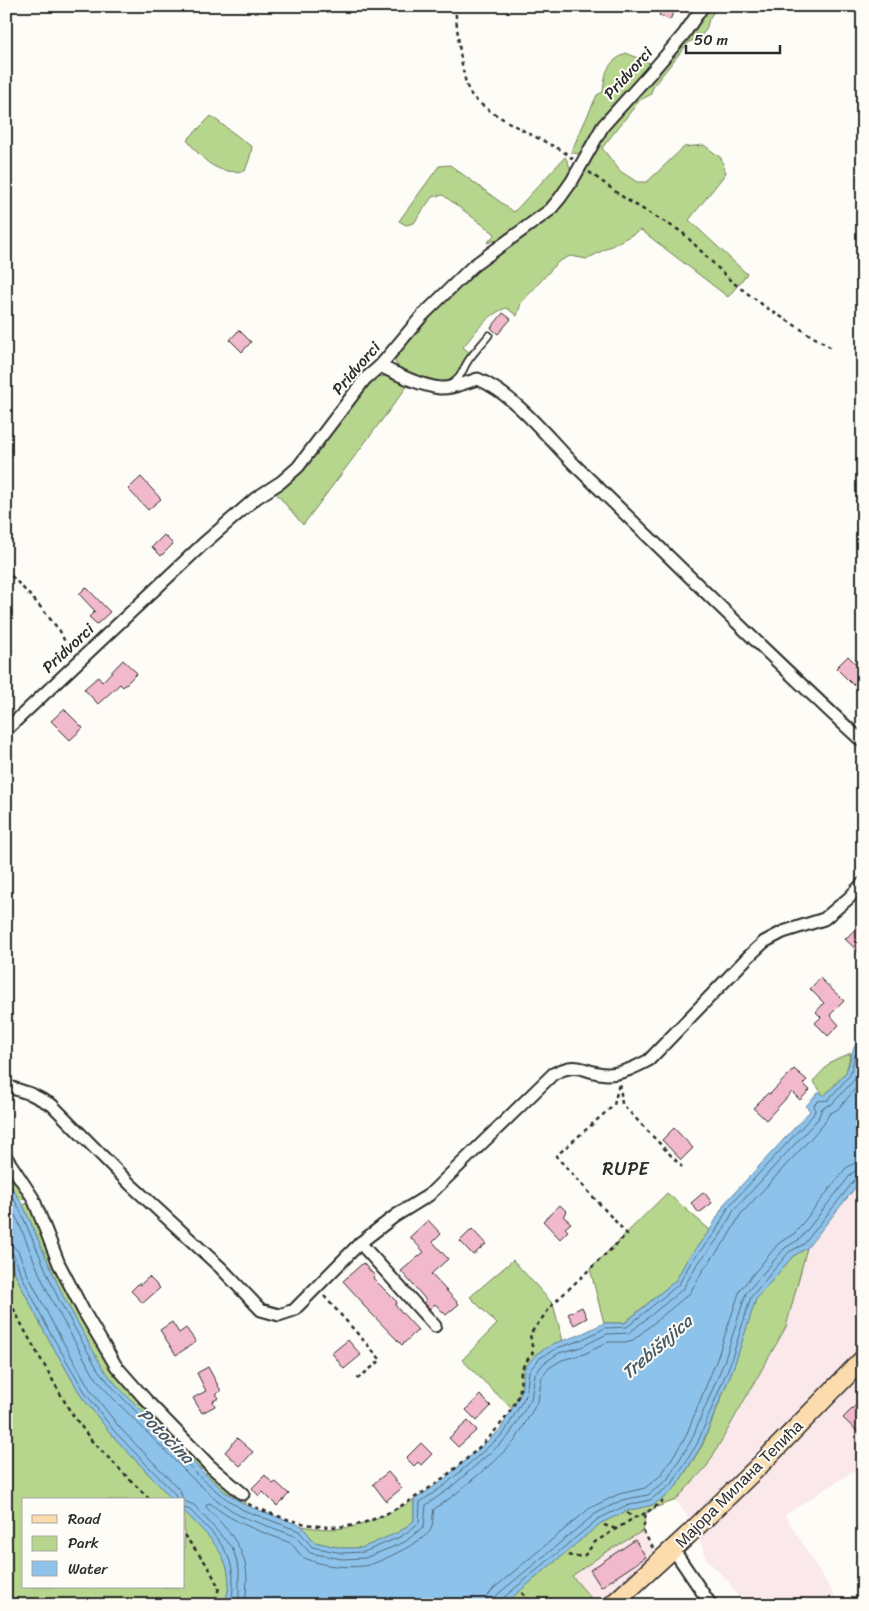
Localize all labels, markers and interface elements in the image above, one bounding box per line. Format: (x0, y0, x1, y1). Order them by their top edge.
scale bar (686, 22, 780, 54)
text: 50 m (694, 27, 729, 53)
street label: Pridvorci (596, 39, 660, 106)
street label: Pridvorci (324, 334, 388, 402)
street label: Pridvorci (35, 615, 102, 680)
district label: RUPE (603, 1153, 649, 1185)
water label: Trebišnjica (614, 1305, 702, 1387)
water label: Potočina (130, 1400, 203, 1473)
street label: Мајора Милана Тепића (668, 1413, 810, 1555)
legend (22, 1498, 185, 1588)
text: Road (68, 1506, 101, 1532)
text: Park (68, 1530, 99, 1556)
text: Water (68, 1556, 108, 1582)

